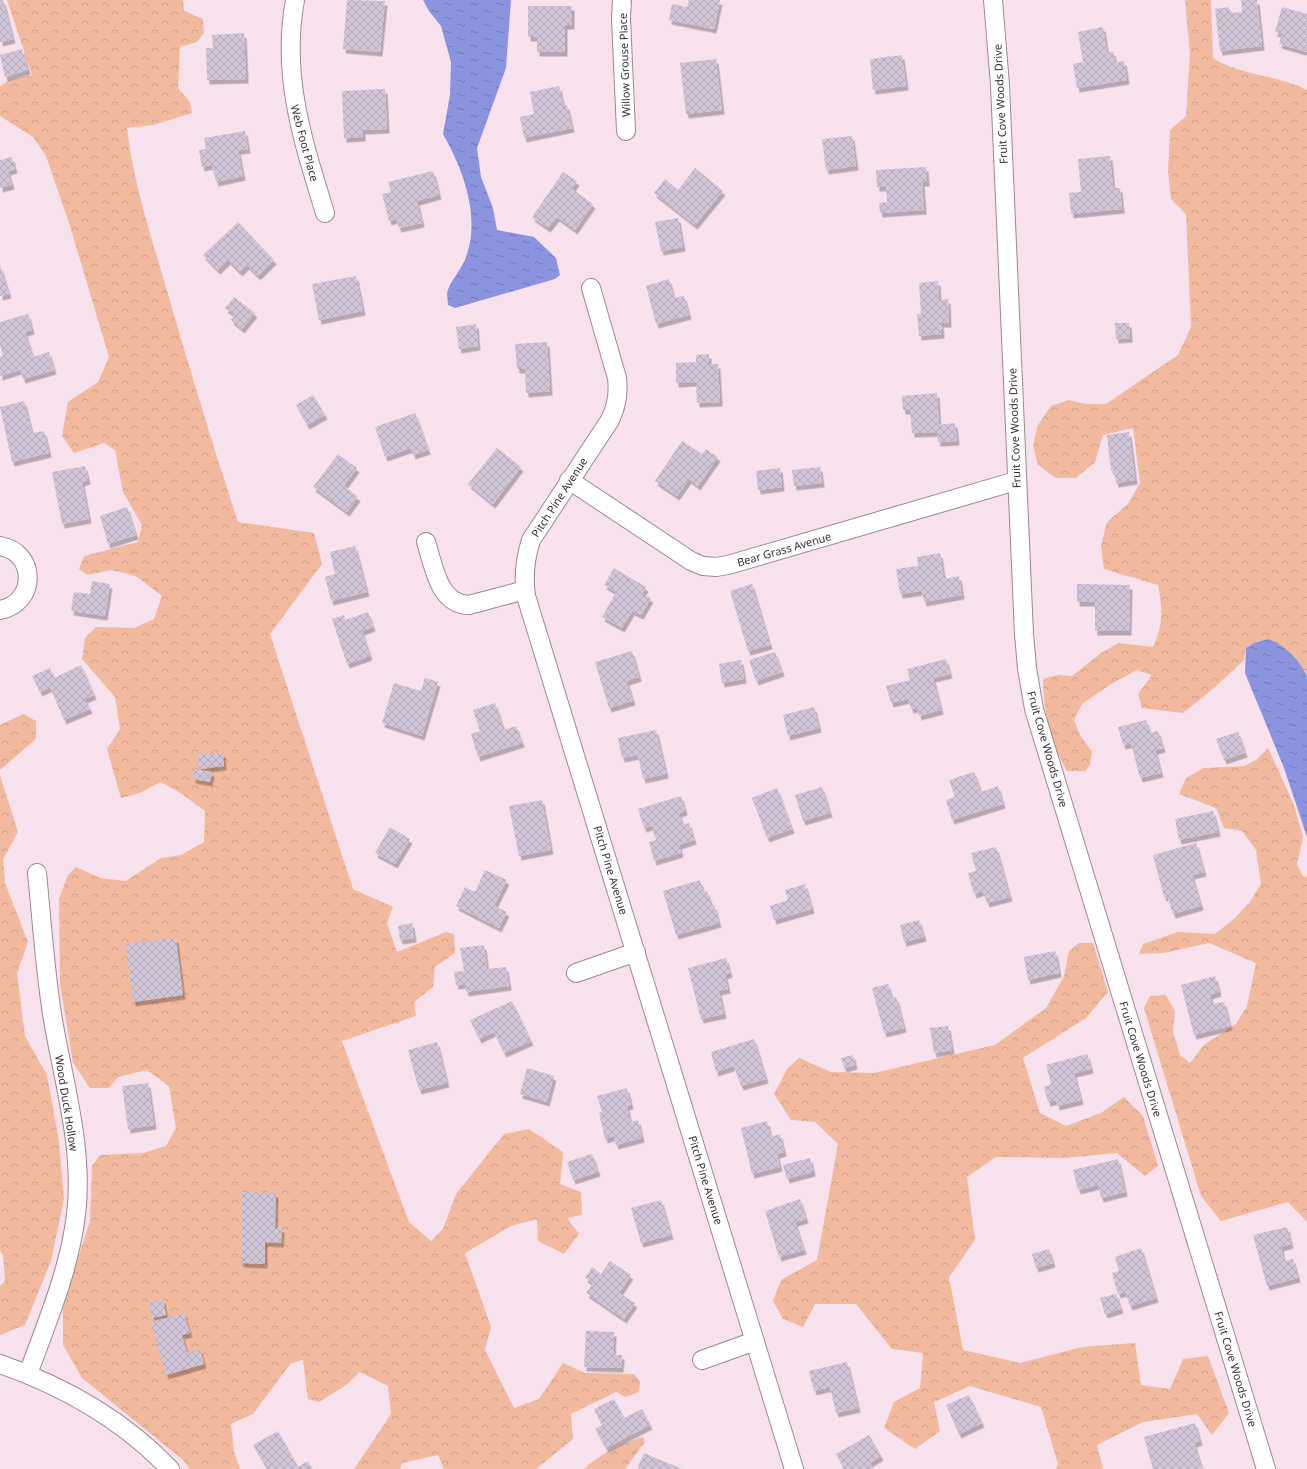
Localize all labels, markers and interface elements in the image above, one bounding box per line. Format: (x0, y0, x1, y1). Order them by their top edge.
street label: Willow Grouse Place (615, 13, 633, 117)
street label: Fruit Cove Woods Drive (989, 44, 1011, 164)
street label: Web Foot Place (288, 103, 322, 183)
street label: Fruit Cove Woods Drive (1004, 368, 1024, 488)
street label: Pitch Pine Avenue (528, 454, 590, 540)
street label: Bear Grass Avenue (735, 528, 833, 570)
street label: Fruit Cove Woods Drive (1024, 689, 1072, 809)
street label: Pitch Pine Avenue (590, 824, 632, 916)
street label: Fruit Cove Woods Drive (1116, 999, 1166, 1119)
street label: Wood Duck Hollow (52, 1054, 82, 1153)
street label: Pitch Pine Avenue (685, 1134, 727, 1226)
street label: Fruit Cove Woods Drive (1211, 1309, 1261, 1429)

